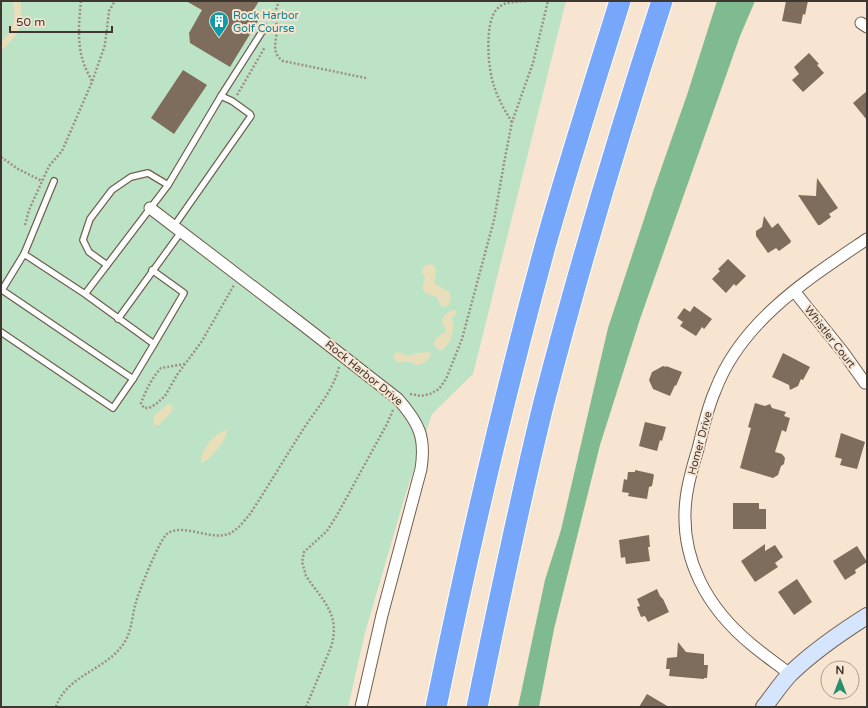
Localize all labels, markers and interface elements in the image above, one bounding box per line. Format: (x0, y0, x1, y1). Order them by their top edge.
scale bar (10, 8, 112, 34)
place label: Rock Harbor Golf Course (233, 9, 300, 35)
building icon: Rock Harbor Golf Course (208, 10, 230, 38)
text: 50 m (16, 15, 45, 29)
street label: Whistler Court (802, 303, 858, 371)
street label: Rock Harbor Drive (323, 338, 405, 408)
street label: Homer Drive (685, 410, 715, 476)
north arrow (820, 660, 860, 700)
text: N (836, 664, 844, 677)

